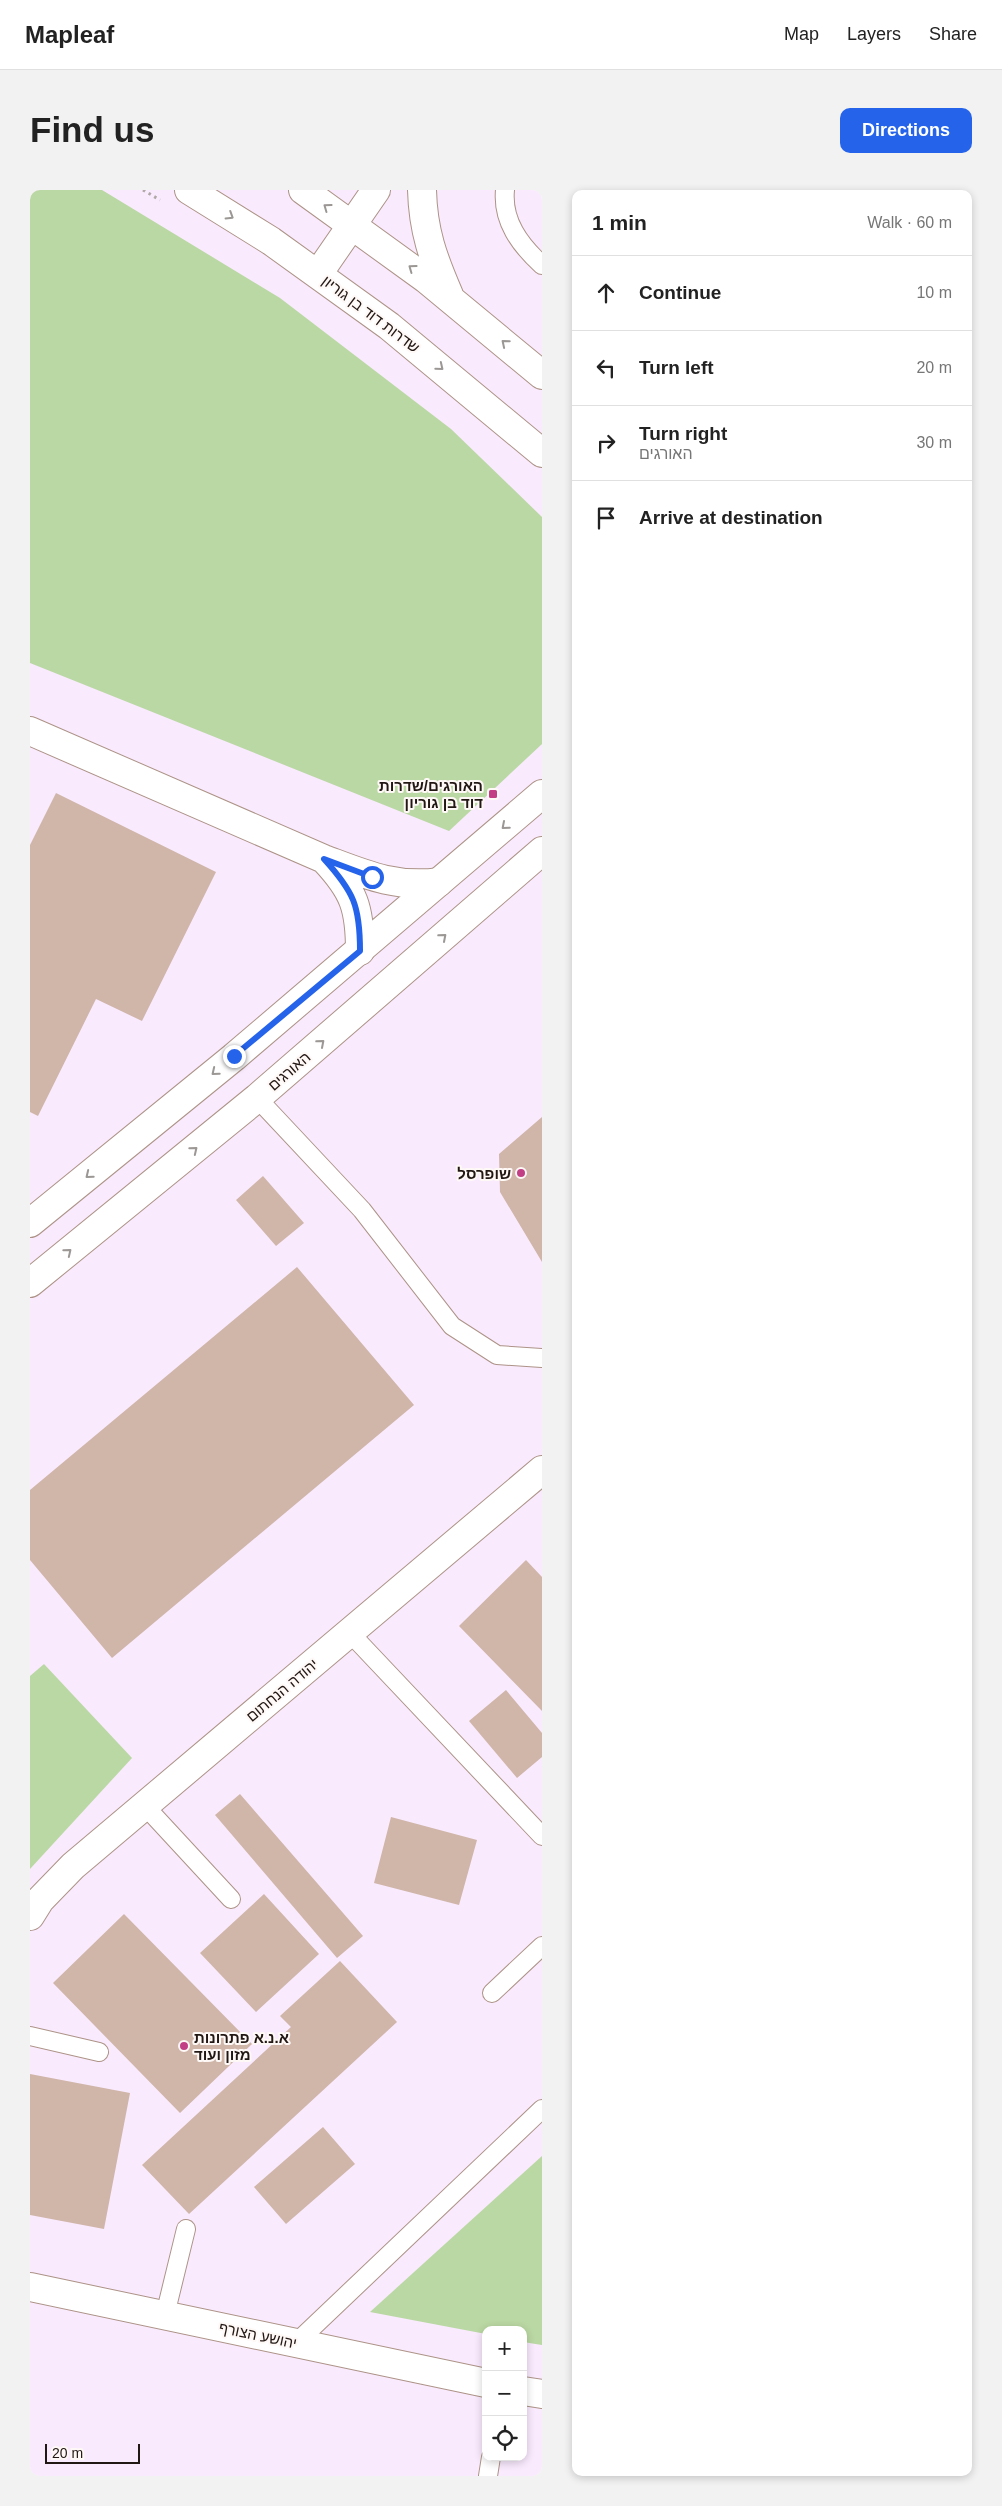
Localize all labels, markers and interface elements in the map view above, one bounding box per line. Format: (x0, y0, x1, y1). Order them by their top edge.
text: Mapleaf (25, 21, 114, 48)
text: Map (784, 24, 819, 44)
text: Layers (847, 24, 901, 44)
text: Share (929, 24, 977, 44)
button: Directions (840, 108, 972, 153)
text: Find us (30, 110, 154, 149)
one-way arrow (323, 204, 333, 213)
one-way arrow (225, 209, 234, 219)
text: 1 min (592, 211, 647, 234)
text: Walk · 60 m (867, 214, 952, 231)
one-way arrow (409, 266, 418, 274)
street label: שדרות דוד בן גוריון (319, 272, 423, 356)
icon: ahead (592, 279, 620, 307)
text: Continue (639, 282, 721, 303)
text: 10 m (916, 284, 952, 301)
one-way arrow (501, 340, 510, 349)
icon: left (592, 354, 620, 382)
text: Turn left (639, 357, 714, 378)
text: 20 m (916, 359, 952, 376)
one-way arrow (434, 361, 443, 370)
text: Turn right (639, 423, 727, 444)
icon: right (592, 429, 620, 457)
text: 30 m (916, 434, 952, 451)
text: האורגים (639, 445, 693, 462)
icon: arrive (592, 504, 620, 532)
text: Arrive at destination (639, 507, 823, 528)
place label: האורגים/שדרות דוד בן גוריון (379, 777, 483, 811)
marker: האורגים/שדרות דוד בן גוריון (487, 788, 499, 800)
one-way arrow (502, 820, 511, 828)
route start (361, 866, 384, 889)
one-way arrow (438, 933, 447, 942)
one-way arrow (315, 1040, 324, 1049)
route end (223, 1045, 246, 1068)
street label: האורגים (264, 1048, 314, 1094)
one-way arrow (212, 1067, 221, 1075)
one-way arrow (188, 1147, 197, 1155)
place label: שופרסל (457, 1165, 511, 1182)
marker: שופרסל (515, 1167, 527, 1179)
one-way arrow (86, 1169, 95, 1177)
one-way arrow (62, 1250, 71, 1258)
street label: יהודה הנחתום (243, 1655, 321, 1725)
place label: א.נ.א פתרונות מזון ועוד (194, 2029, 289, 2063)
marker: א.נ.א פתרונות מזון ועוד (178, 2040, 190, 2052)
street label: יהושע הצורף (217, 2318, 299, 2352)
map controls (482, 2326, 527, 2461)
button: + (482, 2326, 527, 2371)
button: − (482, 2371, 527, 2416)
button: locate (482, 2416, 527, 2461)
scale bar (45, 2441, 140, 2464)
text: 20 m (52, 2445, 83, 2461)

